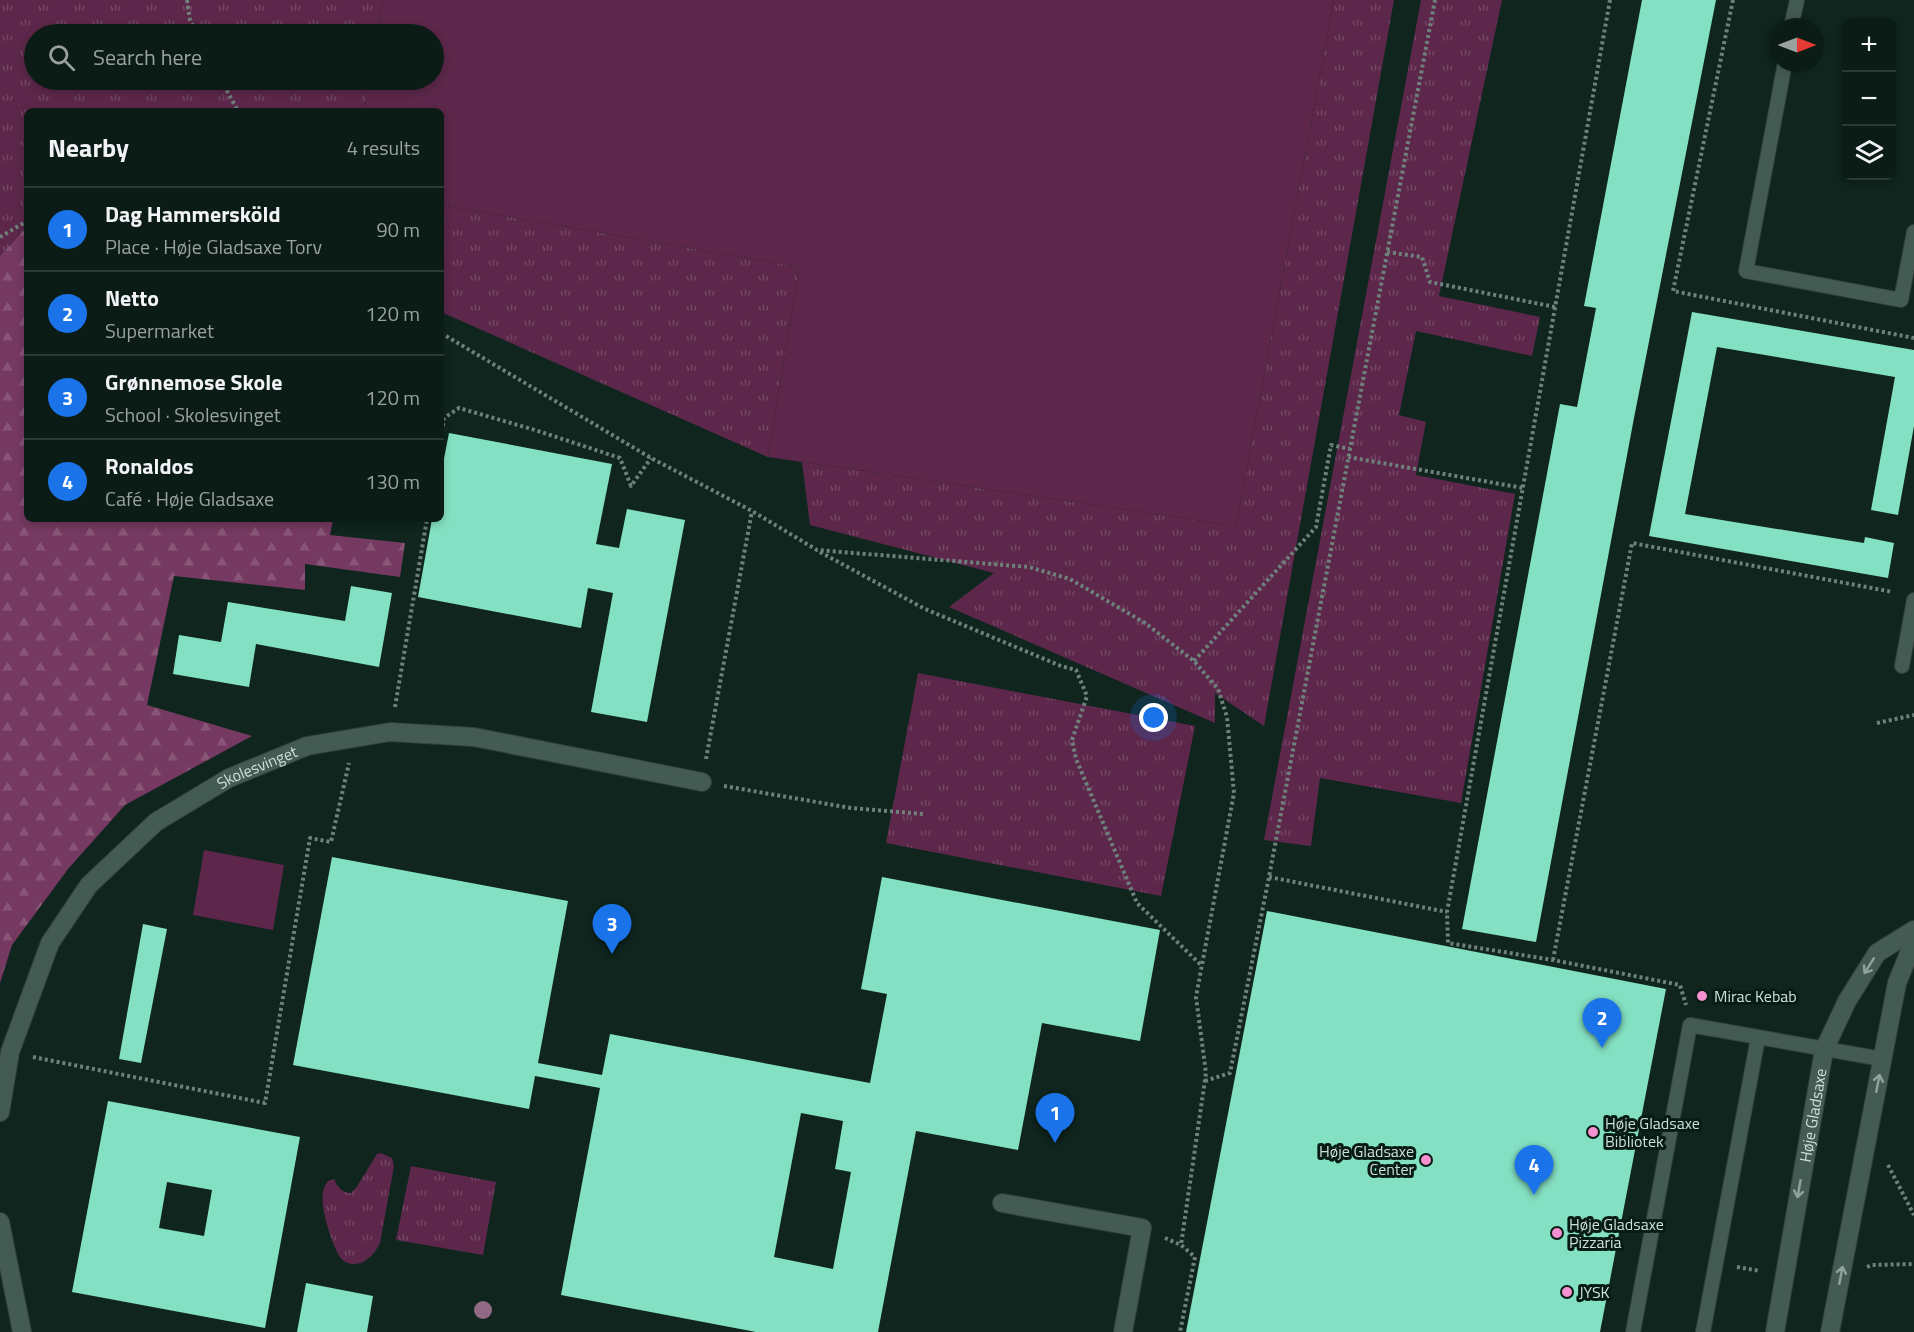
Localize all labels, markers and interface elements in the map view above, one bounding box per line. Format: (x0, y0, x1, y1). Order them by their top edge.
north arrow (1770, 18, 1824, 72)
map controls (1842, 18, 1896, 180)
button: + (1842, 18, 1896, 72)
search box (24, 24, 444, 90)
text: Search here (93, 40, 202, 74)
icon: search (45, 41, 78, 74)
button: − (1842, 72, 1896, 126)
button: layers (1842, 126, 1896, 180)
text: Nearby (48, 128, 129, 167)
text: 4 results (347, 132, 420, 163)
text: Dag Hammersköld (105, 197, 281, 231)
text: 1 (62, 214, 73, 245)
text: 90 m (376, 214, 420, 245)
text: Place · Høje Gladsaxe Torv (105, 231, 322, 262)
text: Netto (105, 281, 159, 315)
text: 2 (62, 298, 73, 329)
text: 120 m (365, 298, 420, 329)
text: Supermarket (105, 315, 214, 346)
text: Grønnemose Skole (105, 365, 282, 399)
text: 3 (62, 382, 73, 413)
text: 120 m (365, 382, 420, 413)
text: School · Skolesvinget (105, 399, 281, 430)
text: Ronaldos (105, 449, 194, 483)
text: 4 (62, 466, 73, 497)
text: 130 m (365, 466, 420, 497)
text: Café · Høje Gladsaxe (105, 483, 274, 514)
your location (1139, 703, 1168, 732)
street label: Skolesvinget (212, 739, 301, 795)
pin: 3 (592, 904, 632, 954)
one-way arrow (1863, 957, 1876, 974)
place label: Mirac Kebab (1714, 984, 1797, 1008)
marker: Mirac Kebab (1695, 989, 1709, 1003)
pin: 2 (1582, 998, 1622, 1048)
street label: Høje Gladsaxe (1793, 1066, 1833, 1164)
one-way arrow (1873, 1074, 1884, 1093)
pin: 1 (1036, 1094, 1074, 1143)
place label: Høje Gladsaxe Bibliotek (1605, 1111, 1700, 1153)
marker: Høje Gladsaxe Bibliotek (1586, 1125, 1600, 1139)
place label: Høje Gladsaxe Center (1319, 1139, 1414, 1181)
pin: 4 (1514, 1146, 1553, 1195)
marker: Høje Gladsaxe Center (1419, 1153, 1433, 1167)
one-way arrow (1794, 1178, 1805, 1198)
place label: Høje Gladsaxe Pizzaria (1569, 1212, 1664, 1254)
marker: Høje Gladsaxe Pizzaria (1550, 1226, 1564, 1240)
one-way arrow (1836, 1265, 1847, 1285)
place label: JYSK (1579, 1280, 1610, 1304)
marker: JYSK (1560, 1285, 1574, 1299)

